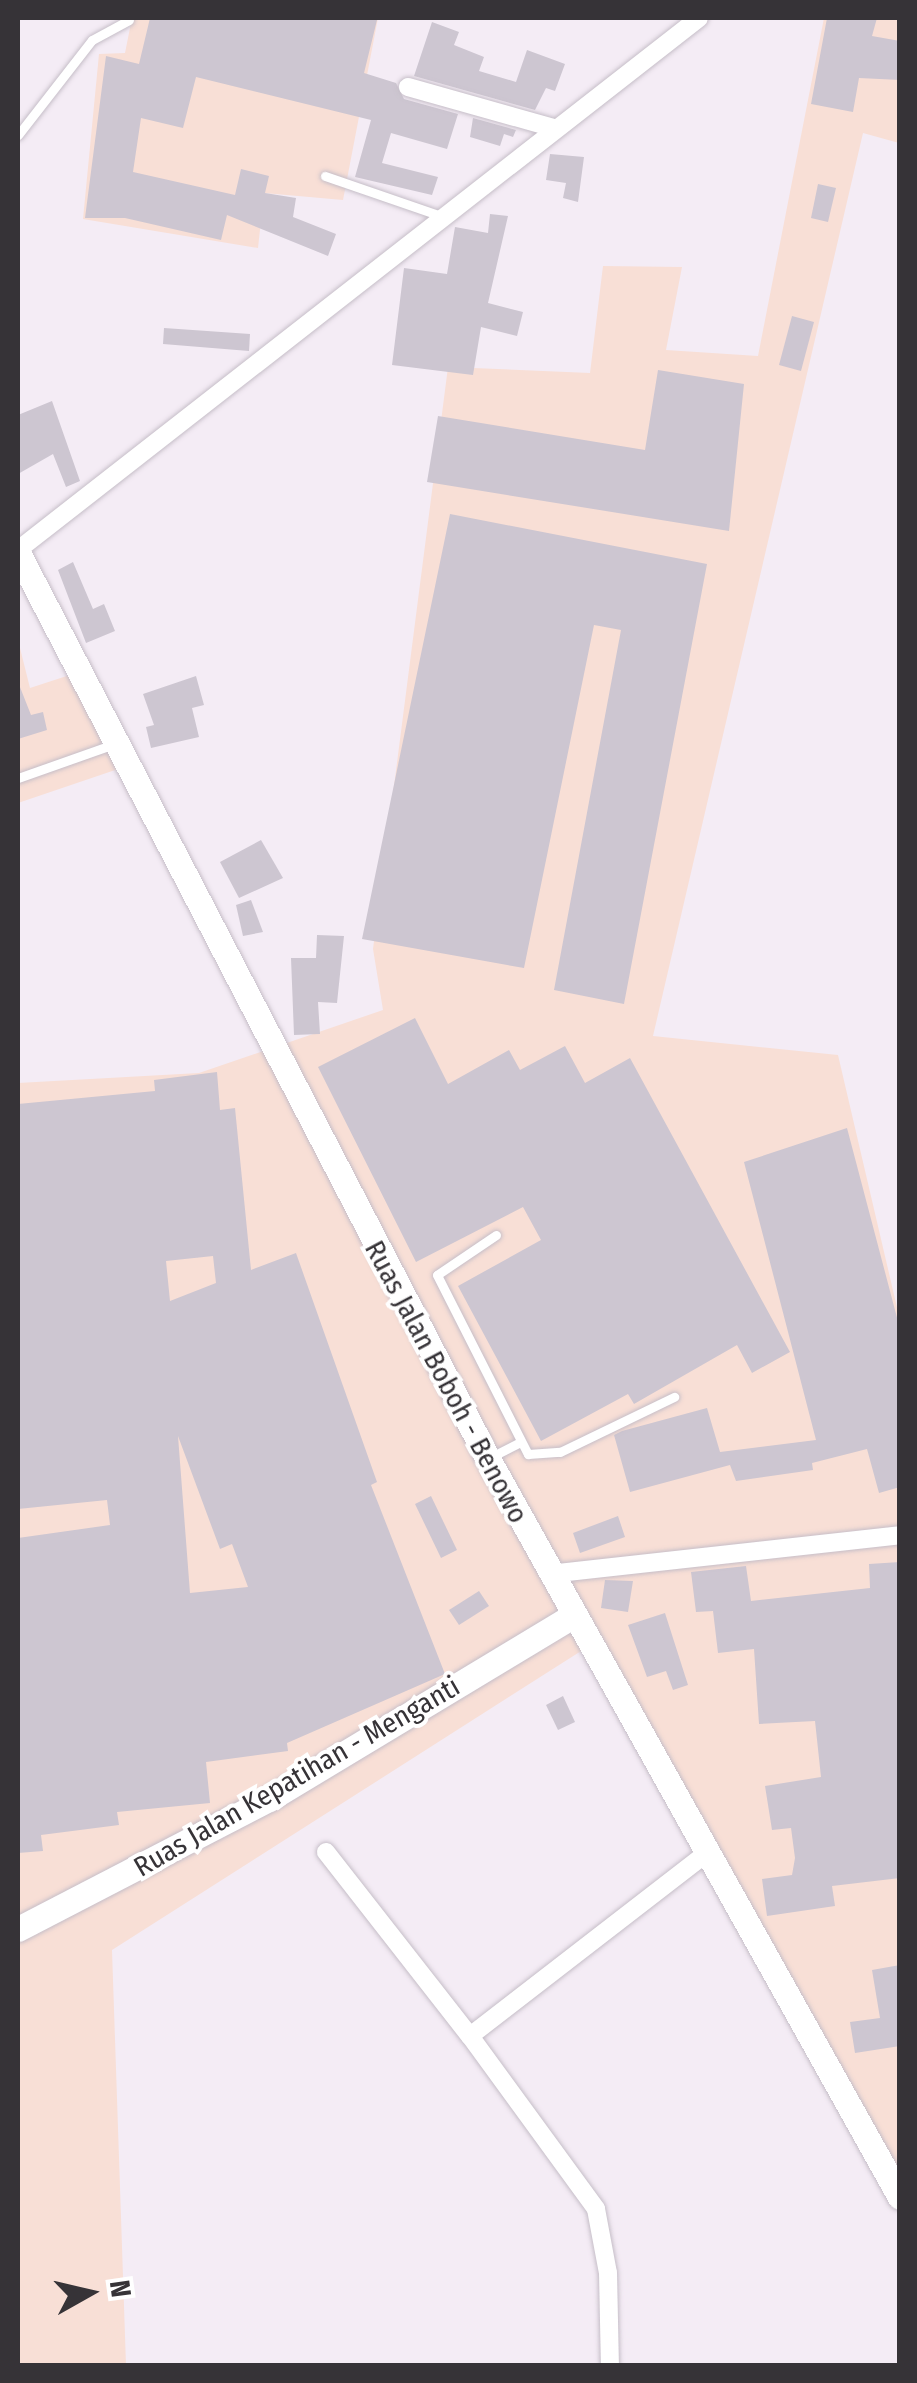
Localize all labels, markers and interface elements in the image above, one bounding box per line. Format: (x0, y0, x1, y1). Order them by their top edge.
street label: Ruas Jalan Boboh - Benowo (357, 1235, 535, 1529)
street label: Ruas Jalan Kepatihan - Menganti (128, 1670, 466, 1884)
north arrow (40, 2243, 140, 2343)
text: N (103, 2278, 138, 2299)

